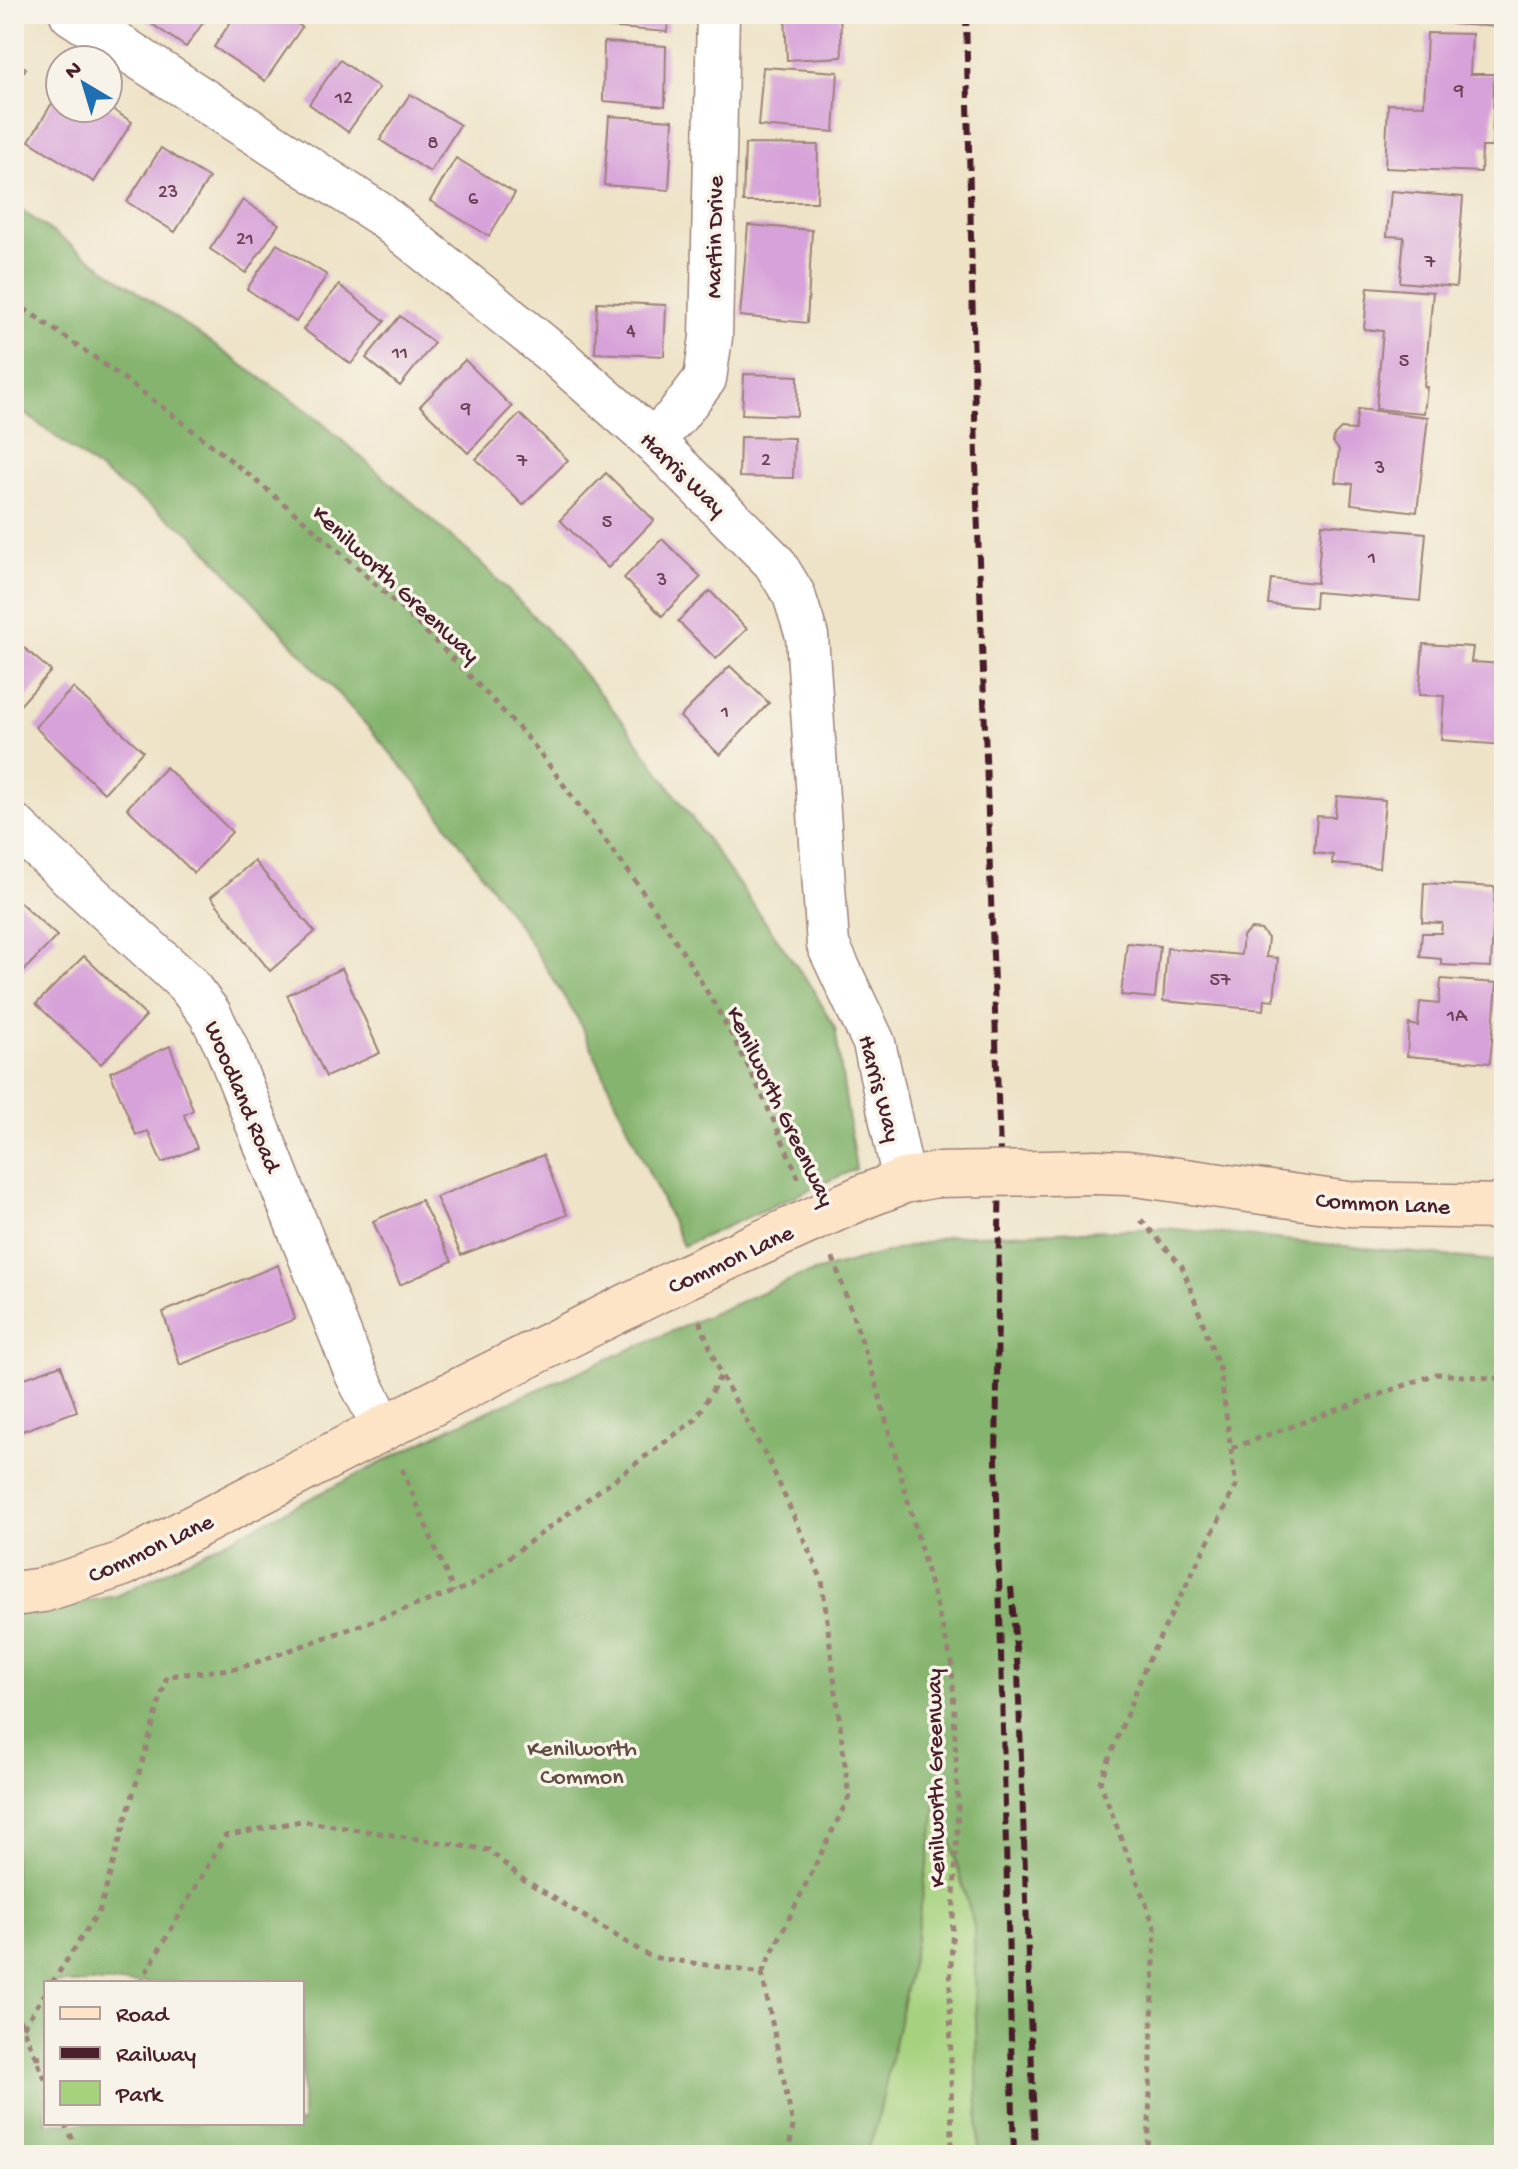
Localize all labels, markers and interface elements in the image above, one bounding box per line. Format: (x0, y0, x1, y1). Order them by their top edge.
north arrow (44, 44, 124, 124)
text: N (60, 57, 88, 86)
house number: 9 (1453, 81, 1464, 104)
house number: 12 (334, 88, 353, 111)
house number: 8 (428, 133, 439, 156)
street label: Martin Drive (701, 175, 732, 299)
house number: 23 (158, 182, 178, 205)
house number: 6 (468, 189, 479, 212)
house number: 21 (236, 229, 254, 252)
house number: 7 (1424, 252, 1436, 275)
house number: 4 (626, 321, 636, 344)
house number: 11 (391, 343, 408, 366)
house number: 5 (1399, 351, 1409, 374)
house number: 9 (460, 399, 471, 422)
street label: Harris Way (632, 427, 731, 524)
house number: 2 (761, 450, 771, 473)
house number: 7 (516, 451, 528, 474)
house number: 3 (1374, 458, 1385, 481)
street label: Kenilworth Greenway (305, 500, 485, 671)
house number: 5 (602, 512, 612, 535)
house number: 1 (1367, 548, 1376, 571)
house number: 3 (656, 570, 667, 593)
house number: 1 (720, 702, 729, 725)
house number: 57 (1210, 970, 1231, 993)
street label: Kenilworth Greenway (718, 1003, 840, 1212)
house number: 1A (1446, 1006, 1468, 1029)
street label: Woodland Road (196, 1017, 286, 1179)
street label: Harris Way (849, 1032, 906, 1146)
street label: Common Lane (1315, 1187, 1452, 1224)
street label: Common Lane (664, 1219, 799, 1303)
street label: Common Lane (84, 1508, 219, 1592)
street label: Kenilworth Greenway (921, 1668, 954, 1888)
park label: Kenilworth Common (527, 1736, 637, 1793)
legend (44, 1981, 304, 2125)
text: Road (116, 2002, 170, 2031)
text: Railway (116, 2042, 196, 2071)
text: Park (115, 2082, 164, 2111)

